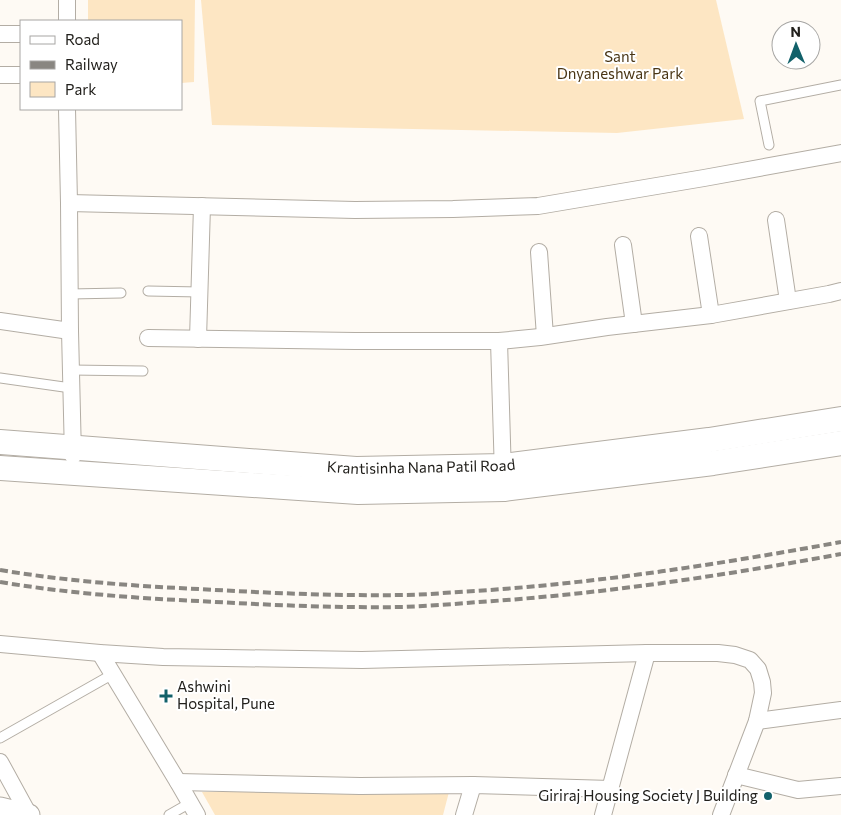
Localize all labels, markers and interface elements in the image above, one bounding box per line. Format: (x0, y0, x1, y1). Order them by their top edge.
legend (20, 20, 182, 110)
north arrow (771, 20, 821, 70)
text: N (790, 23, 801, 40)
text: Road (65, 30, 100, 48)
park label: Sant Dnyaneshwar Park (557, 47, 683, 82)
text: Railway (65, 55, 118, 73)
text: Park (65, 80, 96, 98)
street label: Krantisinha Nana Patil Road (326, 455, 516, 477)
place label: Ashwini Hospital, Pune (177, 677, 275, 712)
marker: Ashwini Hospital, Pune (159, 689, 173, 703)
place label: Giriraj Housing Society J Building (538, 786, 758, 804)
marker: Giriraj Housing Society J Building (762, 790, 774, 802)

